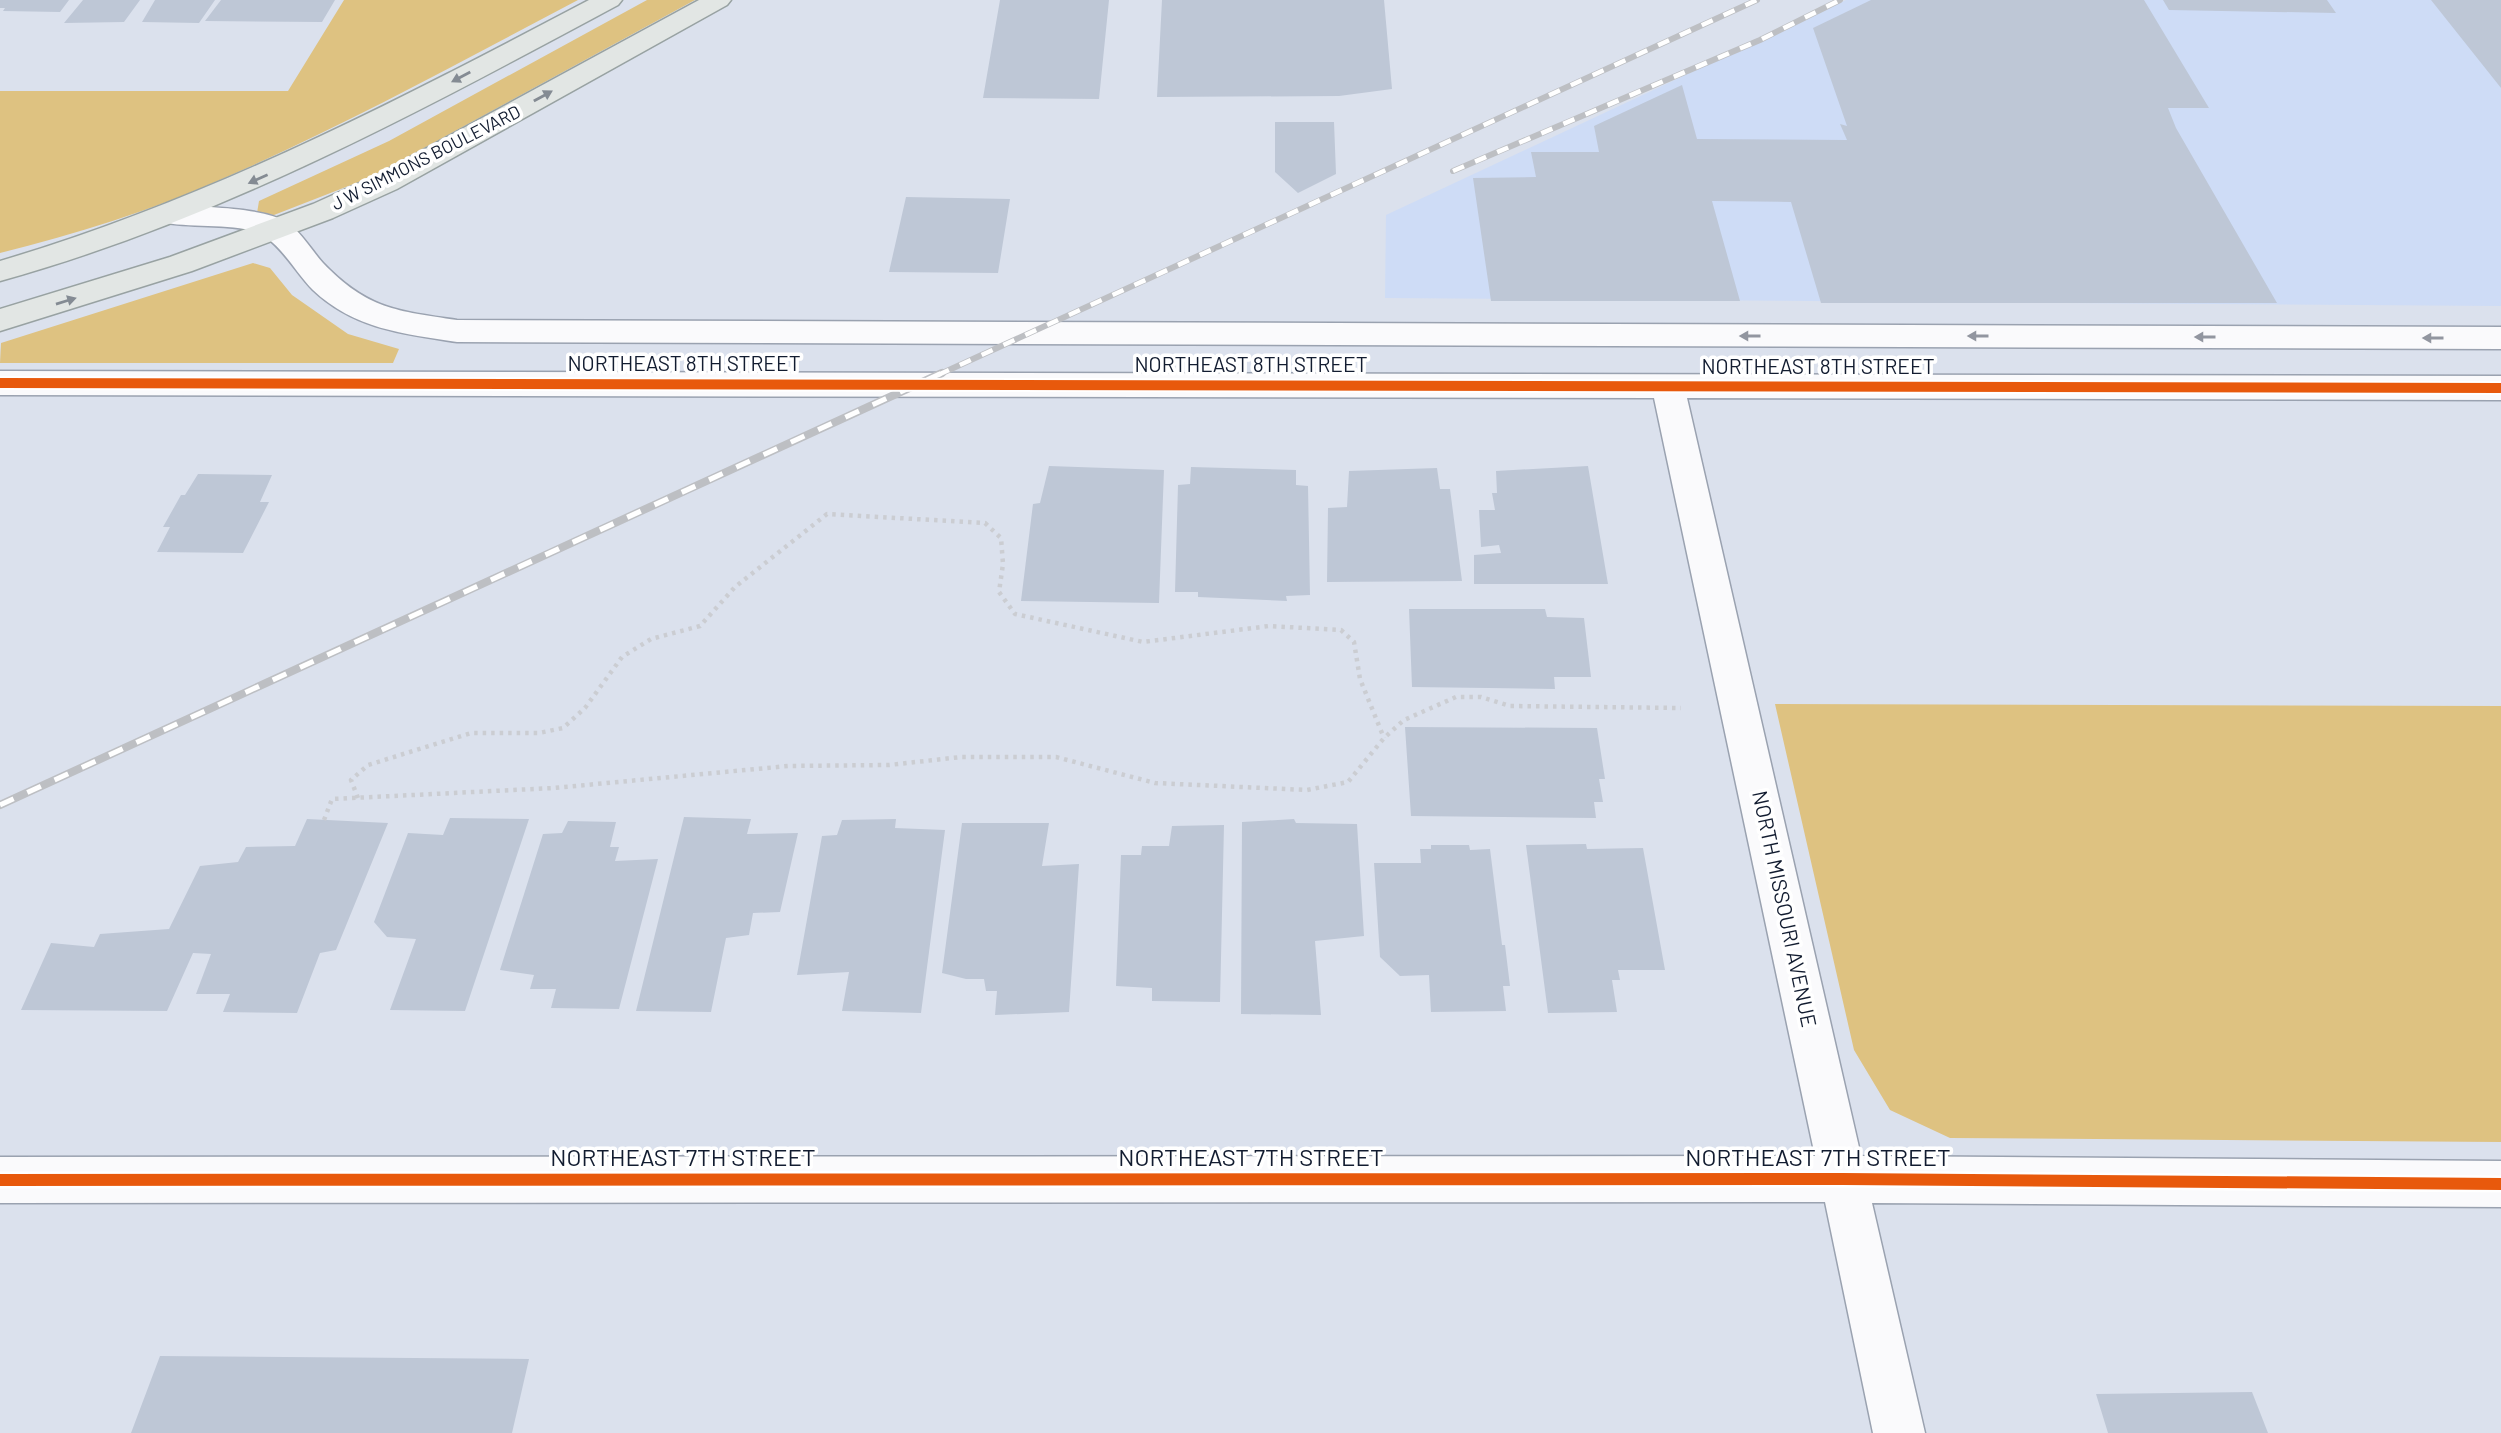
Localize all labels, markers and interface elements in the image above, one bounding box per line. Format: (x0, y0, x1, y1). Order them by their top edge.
one-way arrow (451, 71, 471, 83)
one-way arrow (534, 91, 554, 103)
street label: J W SIMMONS BOULEVARD (327, 100, 524, 214)
one-way arrow (248, 173, 268, 185)
one-way arrow (55, 296, 76, 306)
one-way arrow (1739, 330, 1761, 342)
one-way arrow (1967, 330, 1989, 342)
one-way arrow (2194, 331, 2216, 343)
one-way arrow (2422, 332, 2444, 344)
street label: NORTHEAST 8TH STREET (567, 350, 801, 375)
street label: NORTHEAST 8TH STREET (1134, 351, 1368, 376)
street label: NORTHEAST 8TH STREET (1701, 353, 1935, 378)
street label: NORTH MISSOURI AVENUE (1748, 788, 1823, 1029)
street label: NORTHEAST 7TH STREET (550, 1142, 816, 1171)
street label: NORTHEAST 7TH STREET (1118, 1142, 1384, 1171)
street label: NORTHEAST 7TH STREET (1685, 1142, 1951, 1171)

